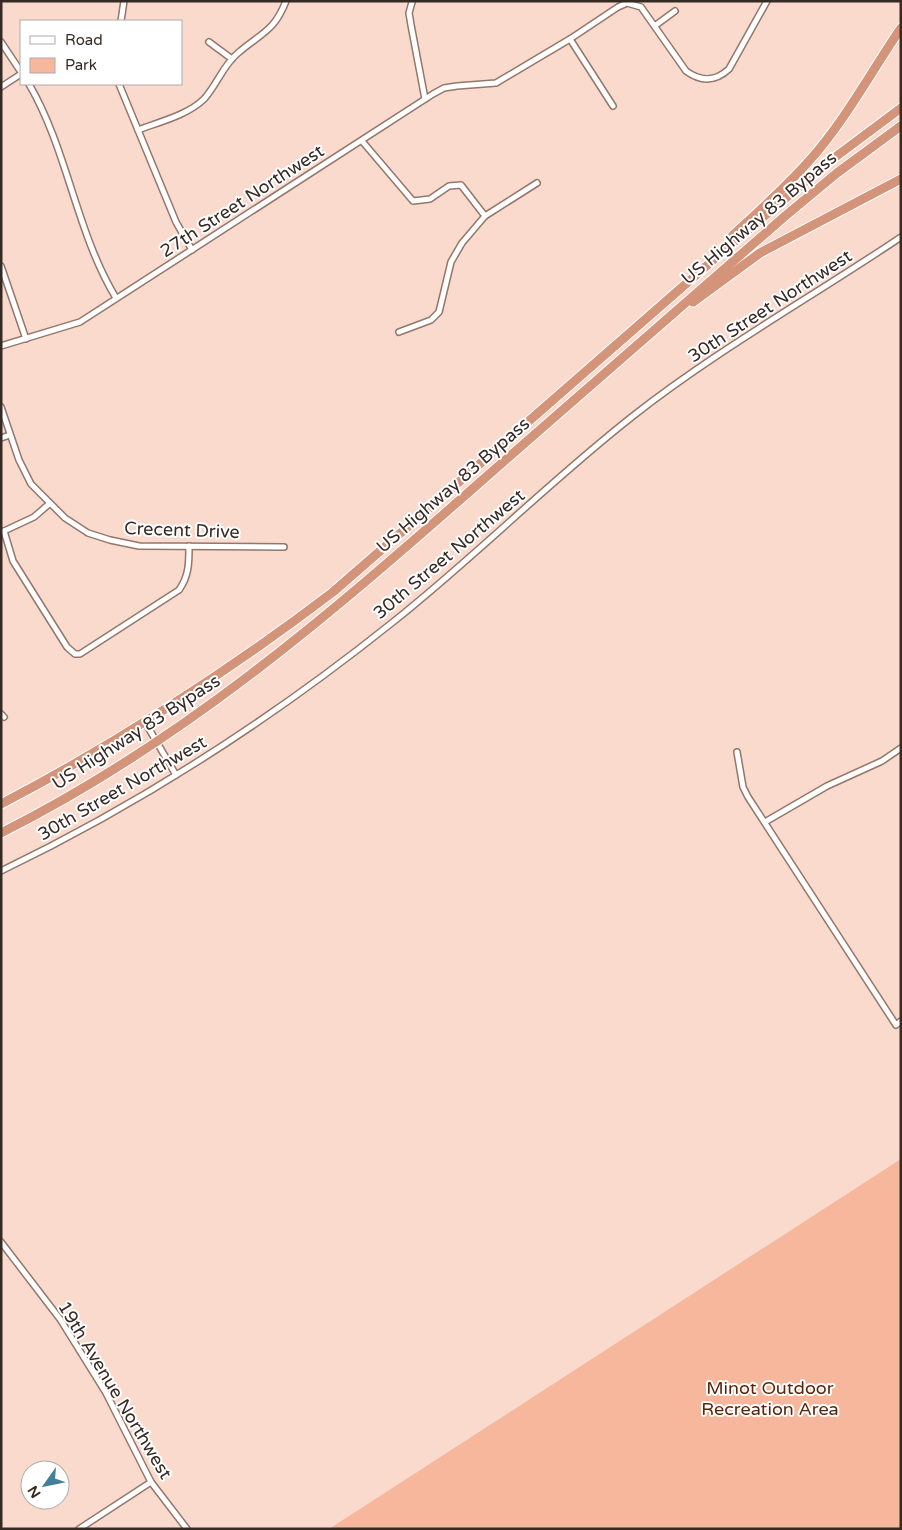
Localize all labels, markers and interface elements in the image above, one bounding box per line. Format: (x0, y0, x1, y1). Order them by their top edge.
legend (20, 20, 182, 85)
text: Road (65, 31, 103, 49)
text: Park (65, 56, 97, 74)
street label: 27th Street Northwest (156, 140, 328, 262)
street label: US Highway 83 Bypass (677, 147, 841, 289)
street label: 30th Street Northwest (684, 245, 856, 367)
street label: US Highway 83 Bypass (372, 412, 534, 558)
street label: 30th Street Northwest (369, 484, 529, 624)
street label: Crecent Drive (124, 517, 240, 543)
street label: US Highway 83 Bypass (48, 669, 224, 795)
street label: 30th Street Northwest (34, 731, 210, 845)
street label: 19th Avenue Northwest (53, 1297, 177, 1483)
park label: Minot Outdoor Recreation Area (701, 1377, 839, 1420)
north arrow (20, 1460, 70, 1510)
text: N (24, 1482, 45, 1501)

